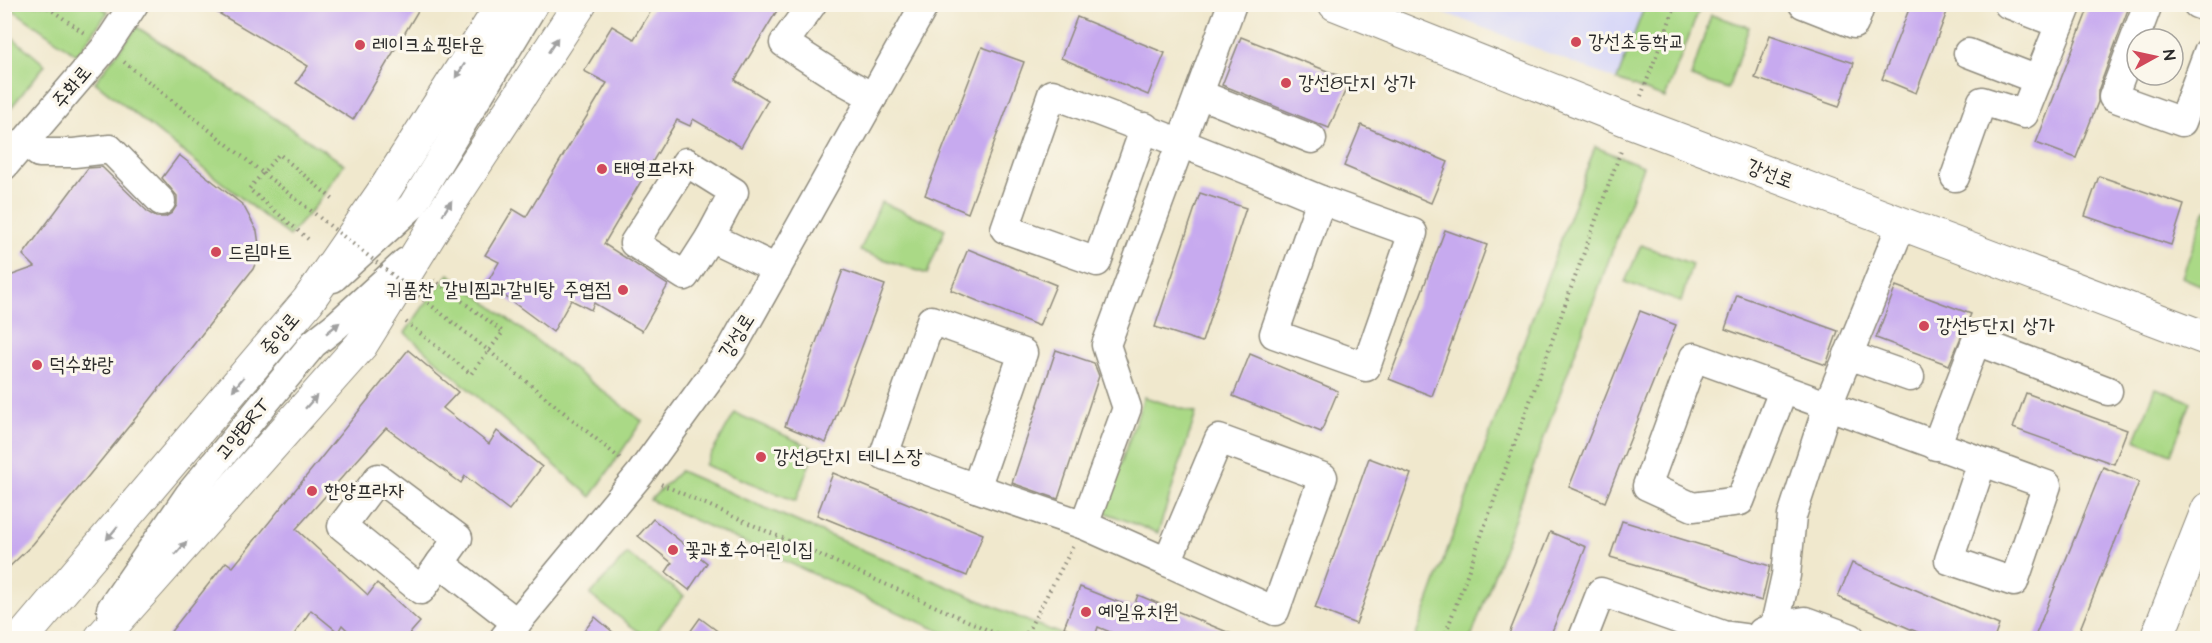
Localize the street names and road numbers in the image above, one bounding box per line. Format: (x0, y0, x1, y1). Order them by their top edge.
street label: 주화로 (46, 60, 98, 114)
street label: 강선로 (1742, 152, 1798, 196)
street label: 중앙로 (254, 307, 306, 361)
street label: 강성로 (712, 308, 762, 364)
street label: 고양BRT (209, 391, 277, 466)

